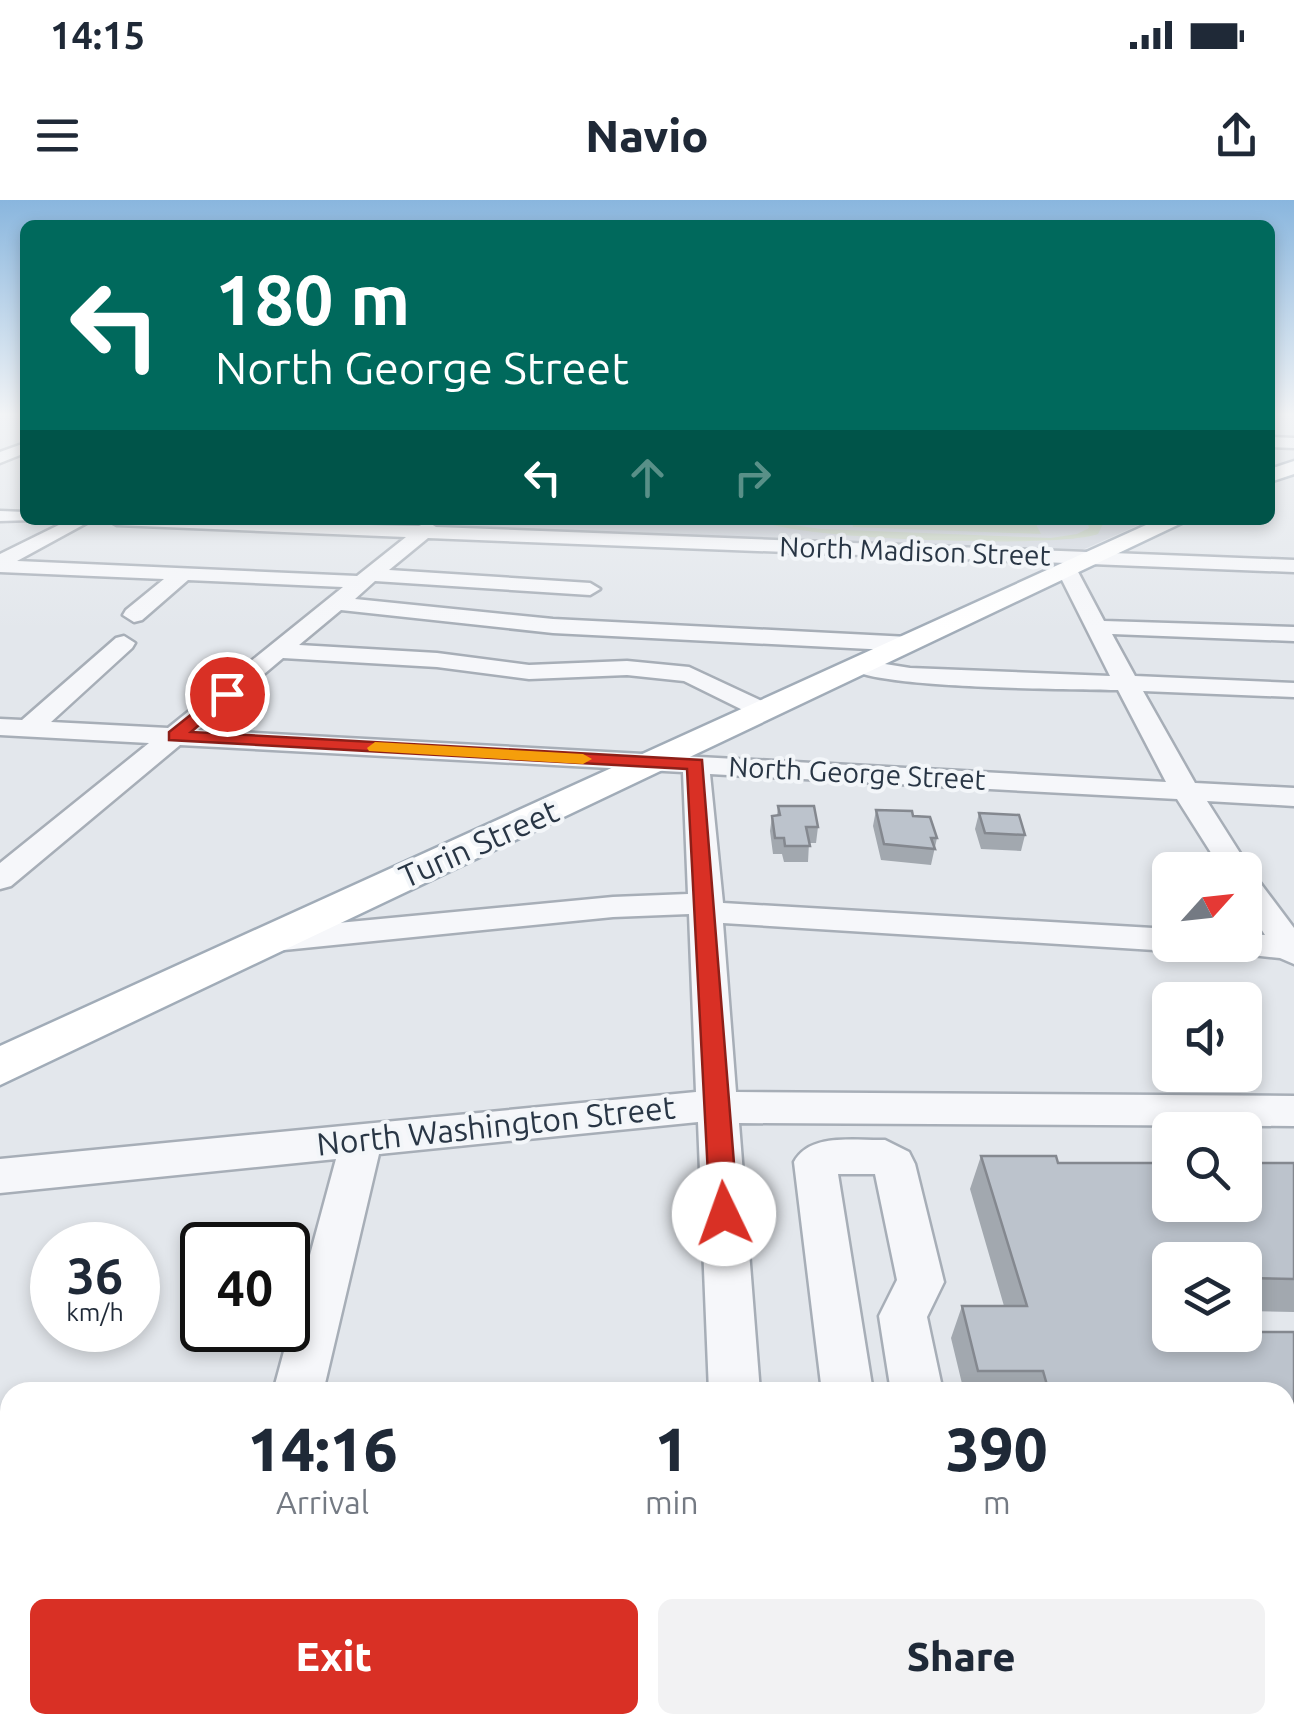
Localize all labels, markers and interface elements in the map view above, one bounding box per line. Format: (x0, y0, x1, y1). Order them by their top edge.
text: 14:15 (50, 14, 145, 56)
icon: menu (30, 108, 85, 163)
icon: share (1209, 108, 1264, 163)
text: Navio (585, 110, 709, 161)
icon: left (50, 260, 180, 390)
text: 180 m (215, 260, 410, 338)
text: North George Street (215, 342, 629, 393)
icon: left (515, 450, 570, 505)
icon: ahead (620, 450, 675, 505)
icon: right (725, 450, 780, 505)
street label: North Madison Street (779, 530, 1051, 571)
pin (185, 652, 270, 737)
icon: arrive (200, 667, 255, 722)
street label: North George Street (728, 750, 986, 795)
street label: Turin Street (394, 792, 564, 894)
north arrow (1152, 852, 1262, 962)
map controls (1152, 852, 1262, 1352)
button: sound (1152, 982, 1262, 1092)
street label: North Washington Street (315, 1088, 677, 1162)
button: search (1152, 1112, 1262, 1222)
position arrow (672, 1162, 776, 1266)
speed limit sign: 40 (180, 1222, 310, 1352)
button: layers (1152, 1242, 1262, 1352)
text: 36 (67, 1247, 123, 1303)
text: km/h (66, 1298, 124, 1326)
text: 14:16 (247, 1415, 398, 1482)
text: 1 (655, 1415, 689, 1482)
text: 390 (946, 1415, 1048, 1482)
text: Arrival (276, 1484, 369, 1520)
text: min (645, 1484, 699, 1520)
text: m (983, 1484, 1011, 1520)
button: Exit (30, 1599, 638, 1714)
button: Share (658, 1599, 1265, 1714)

